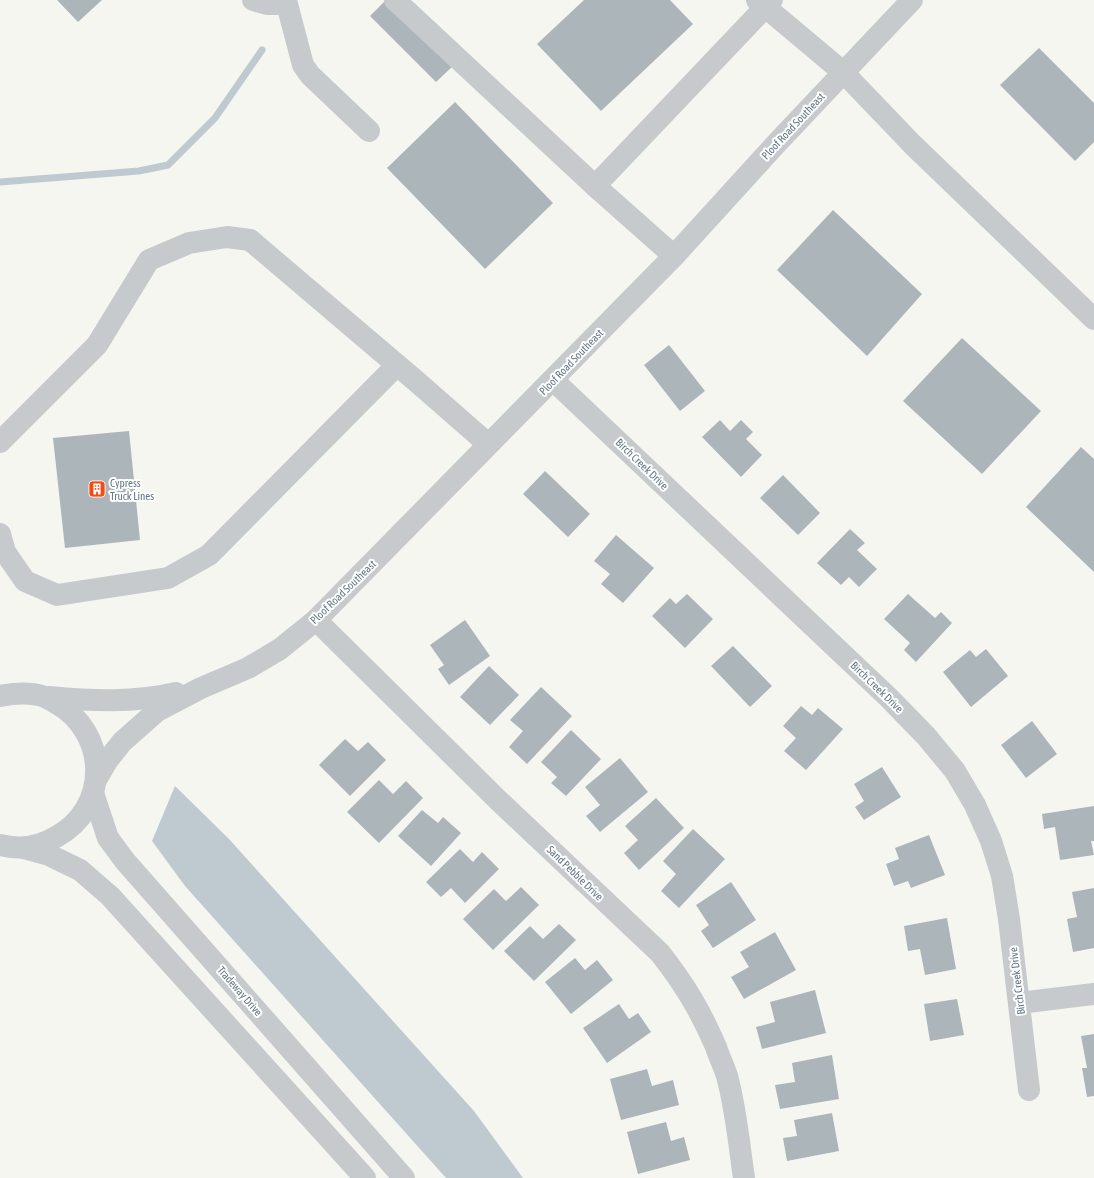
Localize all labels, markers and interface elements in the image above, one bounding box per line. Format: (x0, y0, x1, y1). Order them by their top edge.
street label: Ploof Road Southeast (759, 90, 827, 162)
street label: Ploof Road Southeast (537, 327, 605, 397)
street label: Birch Creek Drive (613, 436, 671, 492)
place label: Cypress Truck Lines (110, 477, 154, 502)
building icon: Cypress Truck Lines (87, 479, 107, 499)
street label: Ploof Road Southeast (308, 558, 378, 626)
street label: Birch Creek Drive (848, 659, 906, 715)
street label: Sand Pebble Drive (545, 843, 605, 903)
street label: Birch Creek Drive (1007, 947, 1027, 1015)
street label: Tradeway Drive (215, 964, 265, 1018)

